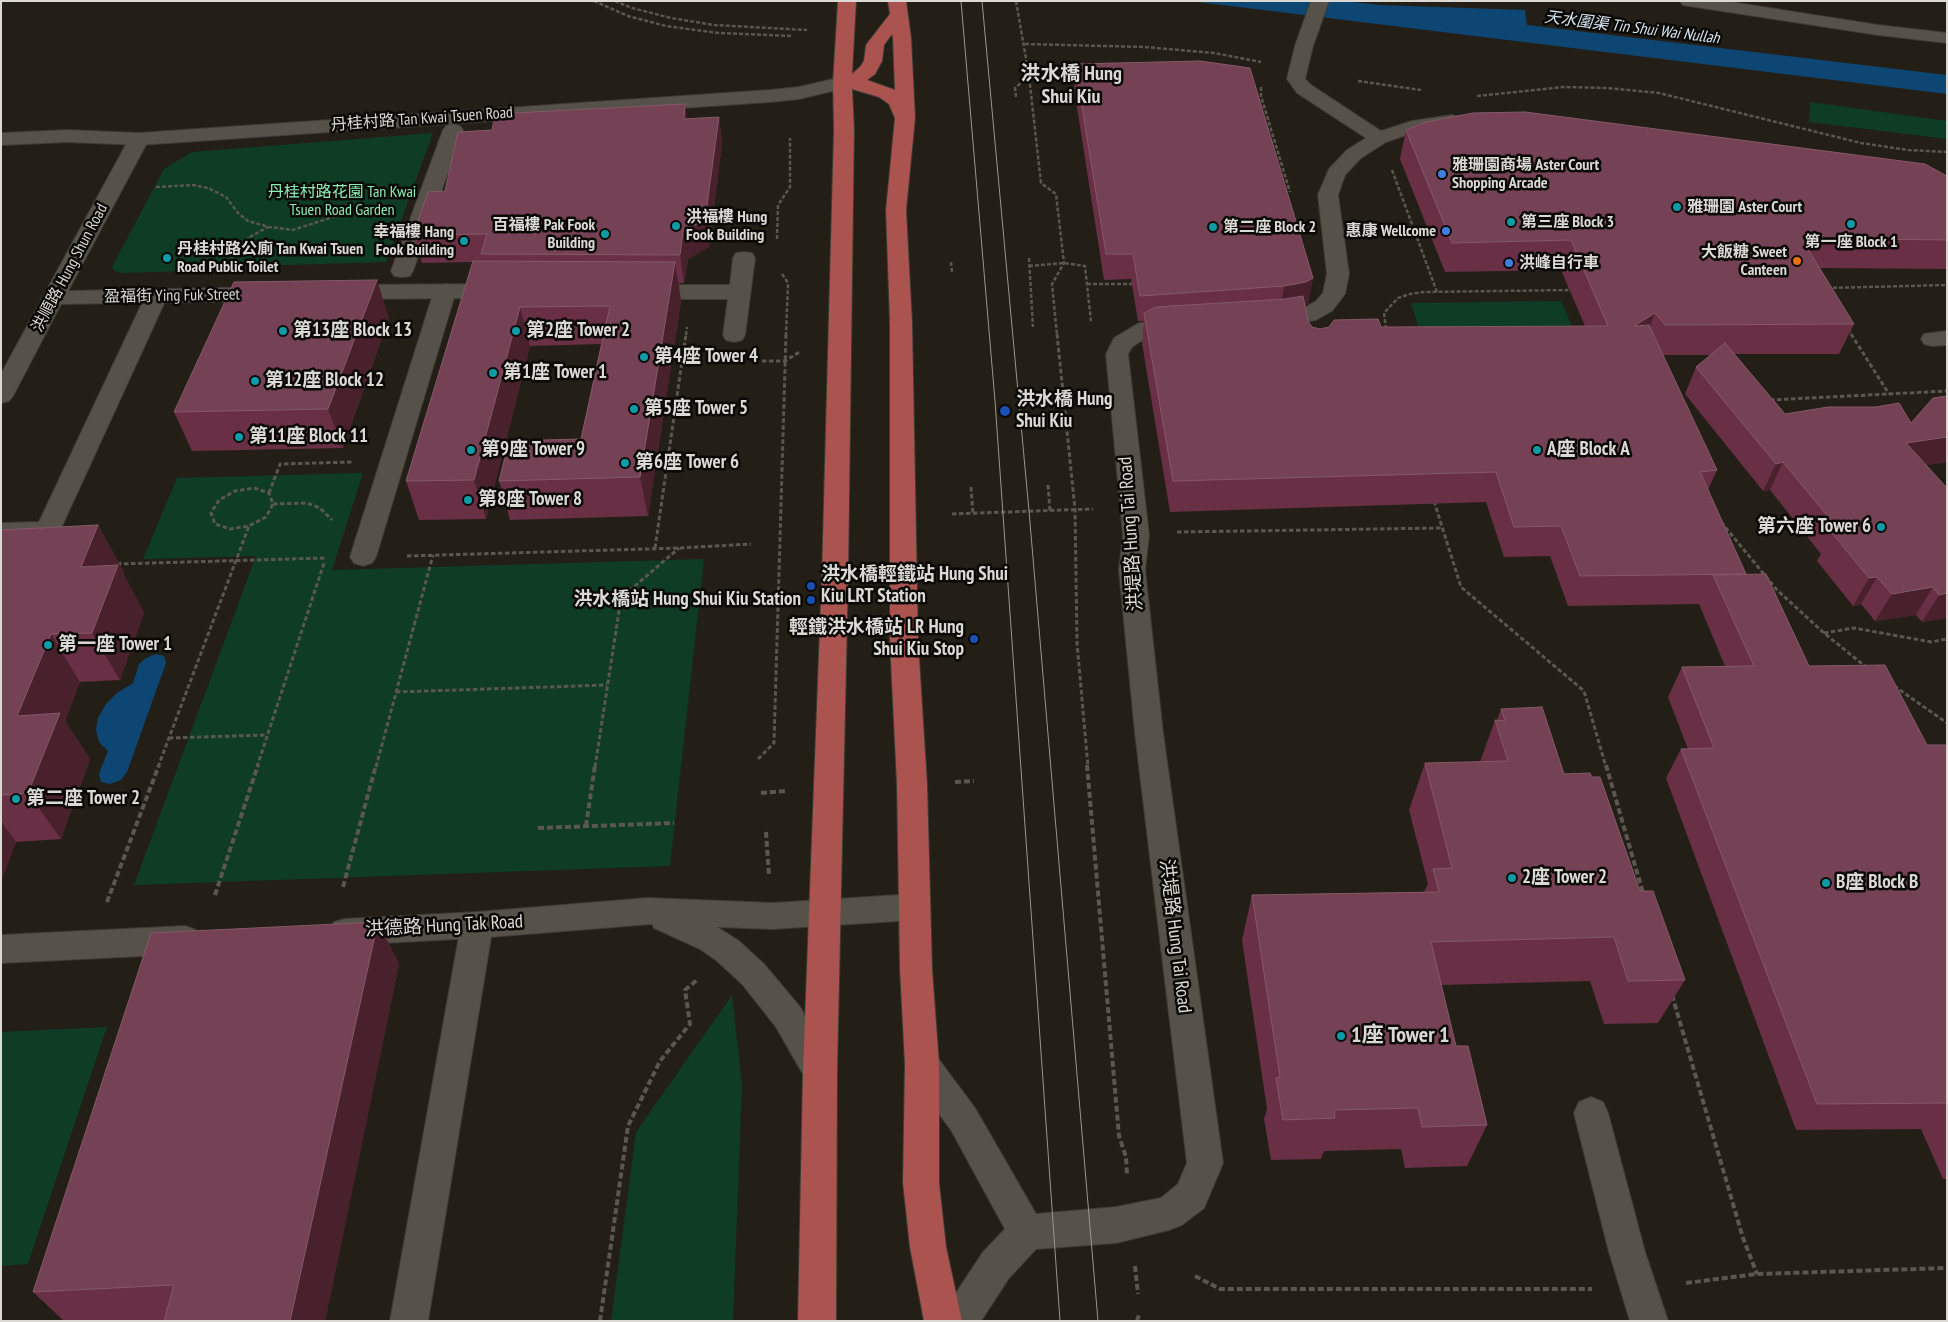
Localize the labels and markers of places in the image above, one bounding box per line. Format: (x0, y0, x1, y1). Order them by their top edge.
place label: 雅珊園商場 Aster Court Shopping Arcade (1452, 155, 1599, 193)
marker: 雅珊園商場 Aster Court Shopping Arcade (1436, 168, 1448, 180)
place label: 雅珊園 Aster Court (1687, 197, 1802, 217)
marker: 雅珊園 Aster Court (1671, 201, 1683, 213)
place label: 洪福樓 Hung Fook Building (686, 207, 767, 245)
place label: 第三座 Block 3 (1521, 212, 1614, 232)
place label: 百福樓 Pak Fook Building (492, 215, 595, 253)
marker: 第三座 Block 3 (1505, 216, 1517, 228)
place label: 第二座 Block 2 (1223, 217, 1316, 237)
marker: 第一座 Block 1 (1845, 218, 1857, 230)
marker: 洪福樓 Hung Fook Building (670, 220, 682, 232)
marker: 第二座 Block 2 (1207, 221, 1219, 233)
place label: 惠康 Wellcome (1345, 221, 1436, 241)
place label: 幸福樓 Hang Fook Building (373, 222, 454, 260)
marker: 惠康 Wellcome (1440, 225, 1452, 237)
marker: 百福樓 Pak Fook Building (599, 228, 611, 240)
place label: 第一座 Block 1 (1804, 232, 1898, 252)
marker: 幸福樓 Hang Fook Building (458, 235, 470, 247)
place label: 丹桂村路公廁 Tan Kwai Tsuen Road Public Toilet (177, 239, 363, 277)
place label: 大飯糖 Sweet Canteen (1701, 242, 1787, 280)
marker: 丹桂村路公廁 Tan Kwai Tsuen Road Public Toilet (161, 252, 173, 264)
place label: 洪峰自行車 (1519, 253, 1599, 273)
marker: 大飯糖 Sweet Canteen (1791, 255, 1803, 267)
marker: 洪峰自行車 (1503, 257, 1515, 269)
place label: 第13座 Block 13 (293, 320, 412, 342)
place label: 第2座 Tower 2 (526, 320, 630, 342)
marker: 第13座 Block 13 (277, 325, 289, 337)
marker: 第2座 Tower 2 (510, 325, 522, 337)
place label: 第4座 Tower 4 (654, 346, 758, 368)
marker: 第4座 Tower 4 (638, 351, 650, 363)
place label: 第1座 Tower 1 (503, 362, 607, 384)
marker: 第1座 Tower 1 (487, 367, 499, 379)
place label: 第12座 Block 12 (265, 370, 384, 392)
marker: 第12座 Block 12 (249, 375, 261, 387)
place label: 洪水橋 Hung Shui Kiu (1016, 389, 1112, 433)
place label: 第5座 Tower 5 (644, 398, 748, 420)
marker: 第5座 Tower 5 (628, 403, 640, 415)
marker: 洪水橋 Hung Shui Kiu (998, 404, 1012, 418)
place label: 第11座 Block 11 (249, 426, 368, 448)
marker: 第11座 Block 11 (233, 431, 245, 443)
place label: 第9座 Tower 9 (481, 439, 585, 461)
place label: A座 Block A (1547, 439, 1630, 461)
marker: 第9座 Tower 9 (465, 444, 477, 456)
marker: A座 Block A (1531, 444, 1543, 456)
place label: 第6座 Tower 6 (635, 452, 739, 474)
marker: 第6座 Tower 6 (619, 457, 631, 469)
place label: 第8座 Tower 8 (478, 489, 582, 511)
marker: 第8座 Tower 8 (462, 494, 474, 506)
place label: 第六座 Tower 6 (1757, 516, 1871, 538)
marker: 第六座 Tower 6 (1875, 521, 1887, 533)
place label: 洪水橋輕鐵站 Hung Shui Kiu LRT Station (821, 564, 1008, 608)
marker: 洪水橋輕鐵站 Hung Shui Kiu LRT Station (805, 580, 817, 592)
place label: 洪水橋站 Hung Shui Kiu Station (573, 589, 801, 611)
marker: 洪水橋站 Hung Shui Kiu Station (805, 594, 817, 606)
place label: 輕鐵洪水橋站 LR Hung Shui Kiu Stop (789, 617, 964, 661)
marker: 輕鐵洪水橋站 LR Hung Shui Kiu Stop (968, 633, 980, 645)
place label: 第一座 Tower 1 (58, 634, 172, 656)
marker: 第一座 Tower 1 (42, 639, 54, 651)
place label: 第二座 Tower 2 (26, 788, 140, 810)
marker: 第二座 Tower 2 (10, 793, 22, 805)
place label: 2座 Tower 2 (1522, 867, 1607, 889)
marker: 2座 Tower 2 (1506, 872, 1518, 884)
place label: B座 Block B (1836, 872, 1918, 894)
marker: B座 Block B (1820, 877, 1832, 889)
place label: 1座 Tower 1 (1351, 1023, 1450, 1049)
marker: 1座 Tower 1 (1335, 1030, 1347, 1042)

